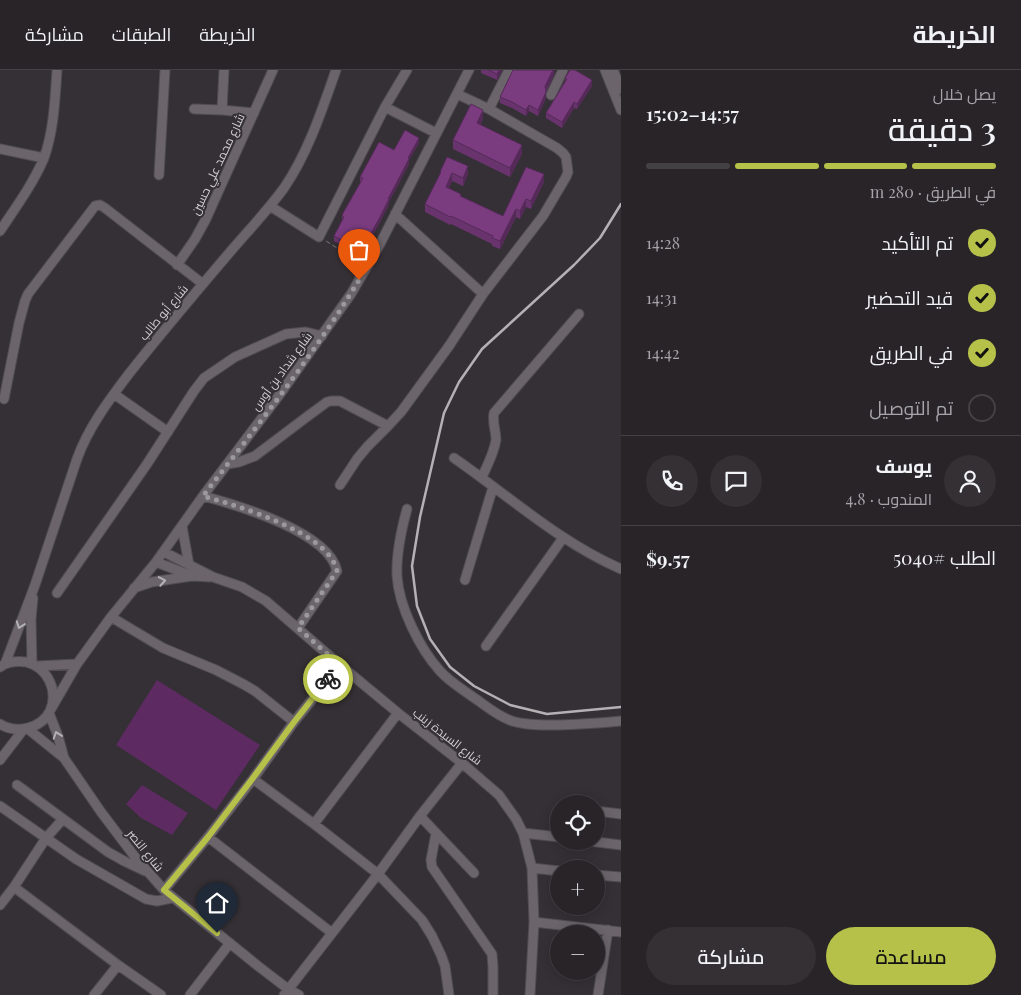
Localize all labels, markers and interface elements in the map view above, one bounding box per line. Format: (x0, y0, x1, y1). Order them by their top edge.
text: الخريطة (913, 17, 996, 49)
text: مشاركة (25, 22, 84, 46)
text: الطبقات (112, 22, 171, 46)
text: الخريطة (199, 22, 256, 46)
text: يصل خلال (933, 83, 996, 104)
text: 14:57–15:02 (646, 100, 739, 126)
text: 3 دقيقة (888, 106, 996, 149)
street label: شارع محمد علي حسين (186, 111, 250, 219)
text: في الطريق · 280 m (870, 181, 996, 202)
pin (338, 229, 380, 280)
text: تم التأكيد (882, 229, 953, 255)
icon: check (968, 229, 996, 257)
text: 14:28 (646, 232, 680, 253)
icon: bag (345, 236, 373, 264)
street label: شارع أبو طالب (135, 281, 192, 344)
text: قيد التحضير (866, 284, 953, 310)
icon: check (968, 284, 996, 312)
text: 14:31 (646, 287, 677, 308)
street label: شارع شداد بن أوس (247, 328, 316, 414)
text: في الطريق (870, 339, 953, 365)
icon: check (968, 339, 996, 367)
text: 14:42 (646, 342, 680, 363)
text: تم التوصيل (869, 394, 953, 420)
text: يوسف (876, 452, 932, 478)
button: phone (646, 455, 698, 507)
button: chat (710, 455, 762, 507)
button: person (944, 455, 996, 507)
text: المندوب · 4.8 (845, 488, 932, 509)
text: الطلب #5040 (893, 544, 996, 570)
text: $9.57 (646, 545, 690, 571)
one-way arrow (158, 576, 167, 586)
one-way arrow (16, 620, 26, 628)
courier (303, 654, 353, 704)
icon: bike (314, 665, 342, 693)
street label: شارع السيدة زينب (409, 704, 486, 769)
one-way arrow (53, 731, 63, 740)
map controls (550, 795, 605, 980)
button: locate (550, 795, 605, 850)
street label: شارع النصر (123, 825, 168, 875)
button: + (550, 860, 605, 915)
pin (196, 882, 238, 933)
icon: home (203, 889, 231, 917)
button: − (550, 925, 605, 980)
button: مشاركة (646, 927, 816, 985)
button: مساعدة (826, 927, 996, 985)

